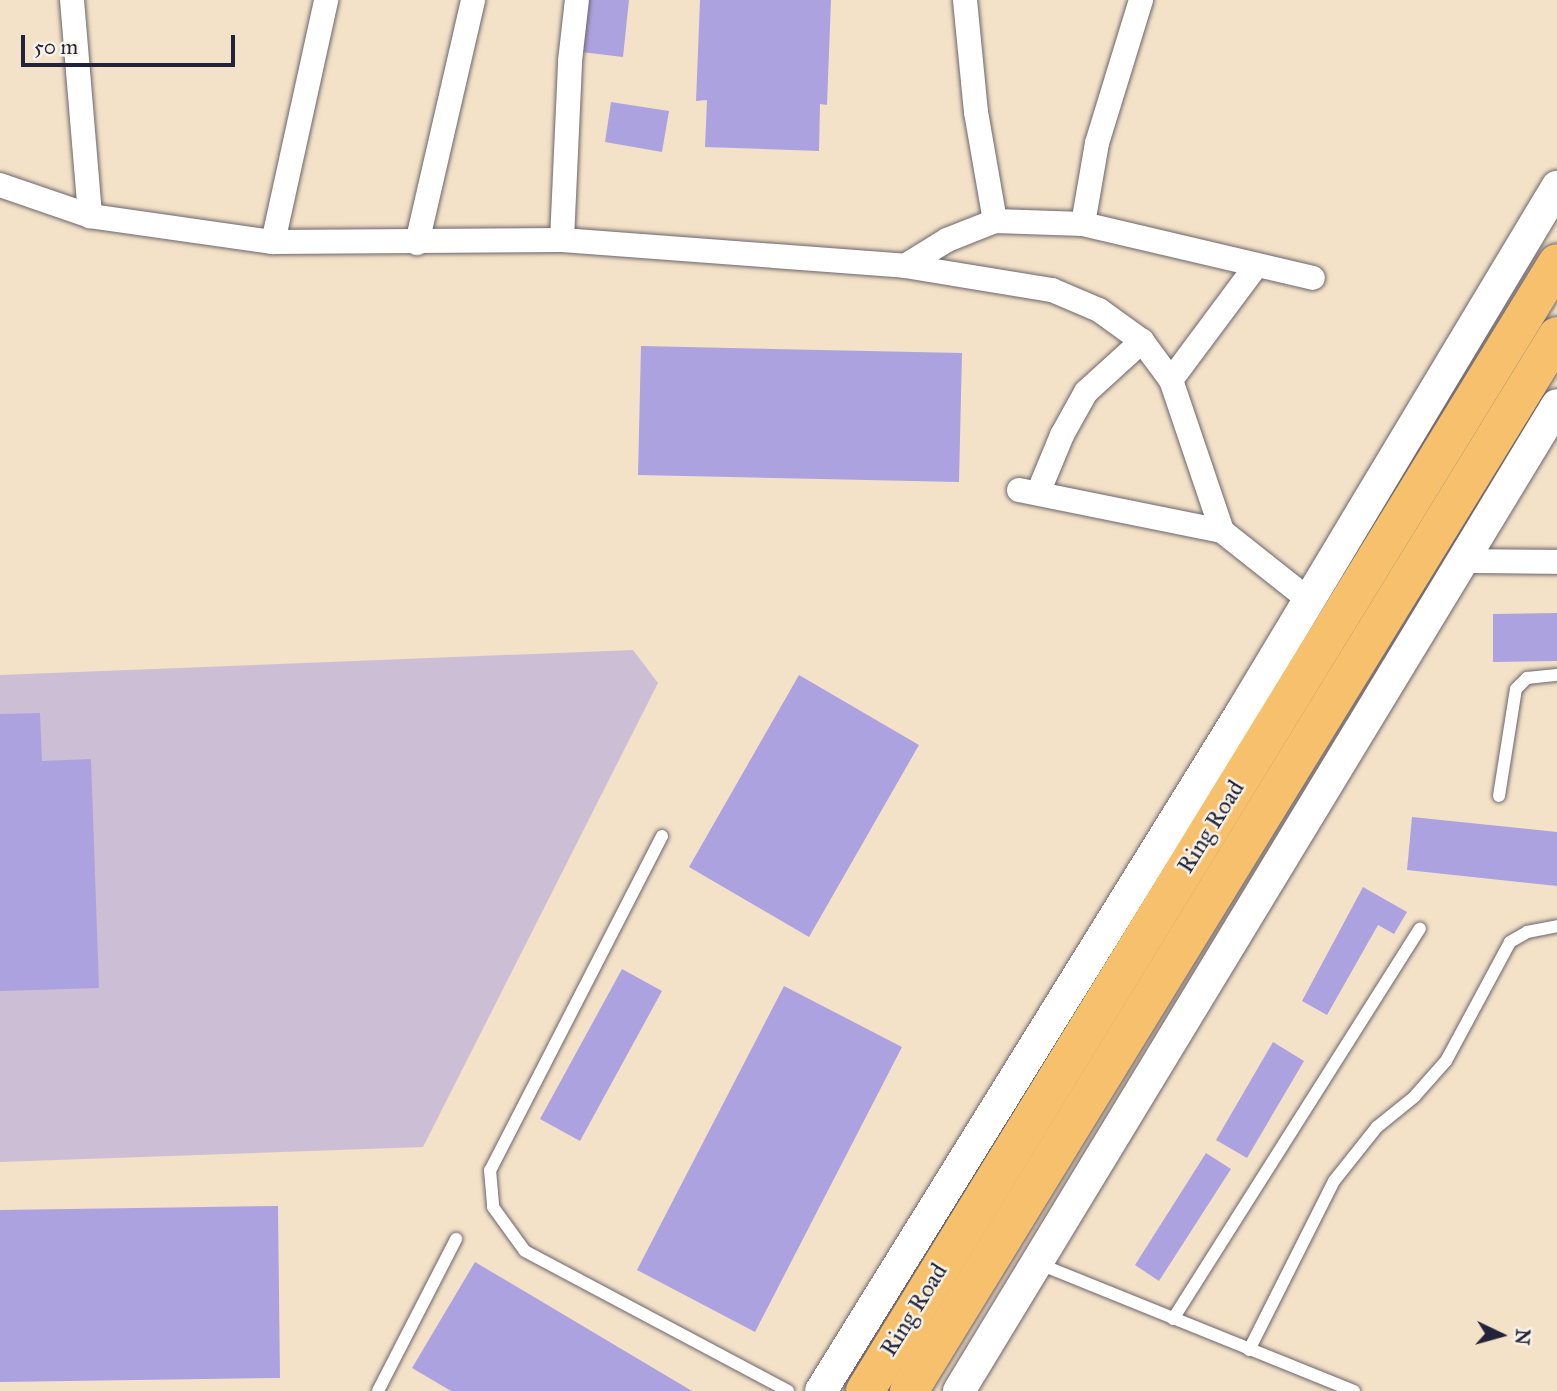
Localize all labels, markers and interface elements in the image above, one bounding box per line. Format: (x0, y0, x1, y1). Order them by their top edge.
scale bar (24, 21, 238, 65)
text: 50 m (34, 34, 78, 60)
street label: Ring Road (1171, 775, 1251, 879)
street label: Ring Road (874, 1258, 954, 1362)
north arrow (1466, 1300, 1536, 1370)
text: N (1510, 1328, 1535, 1346)

